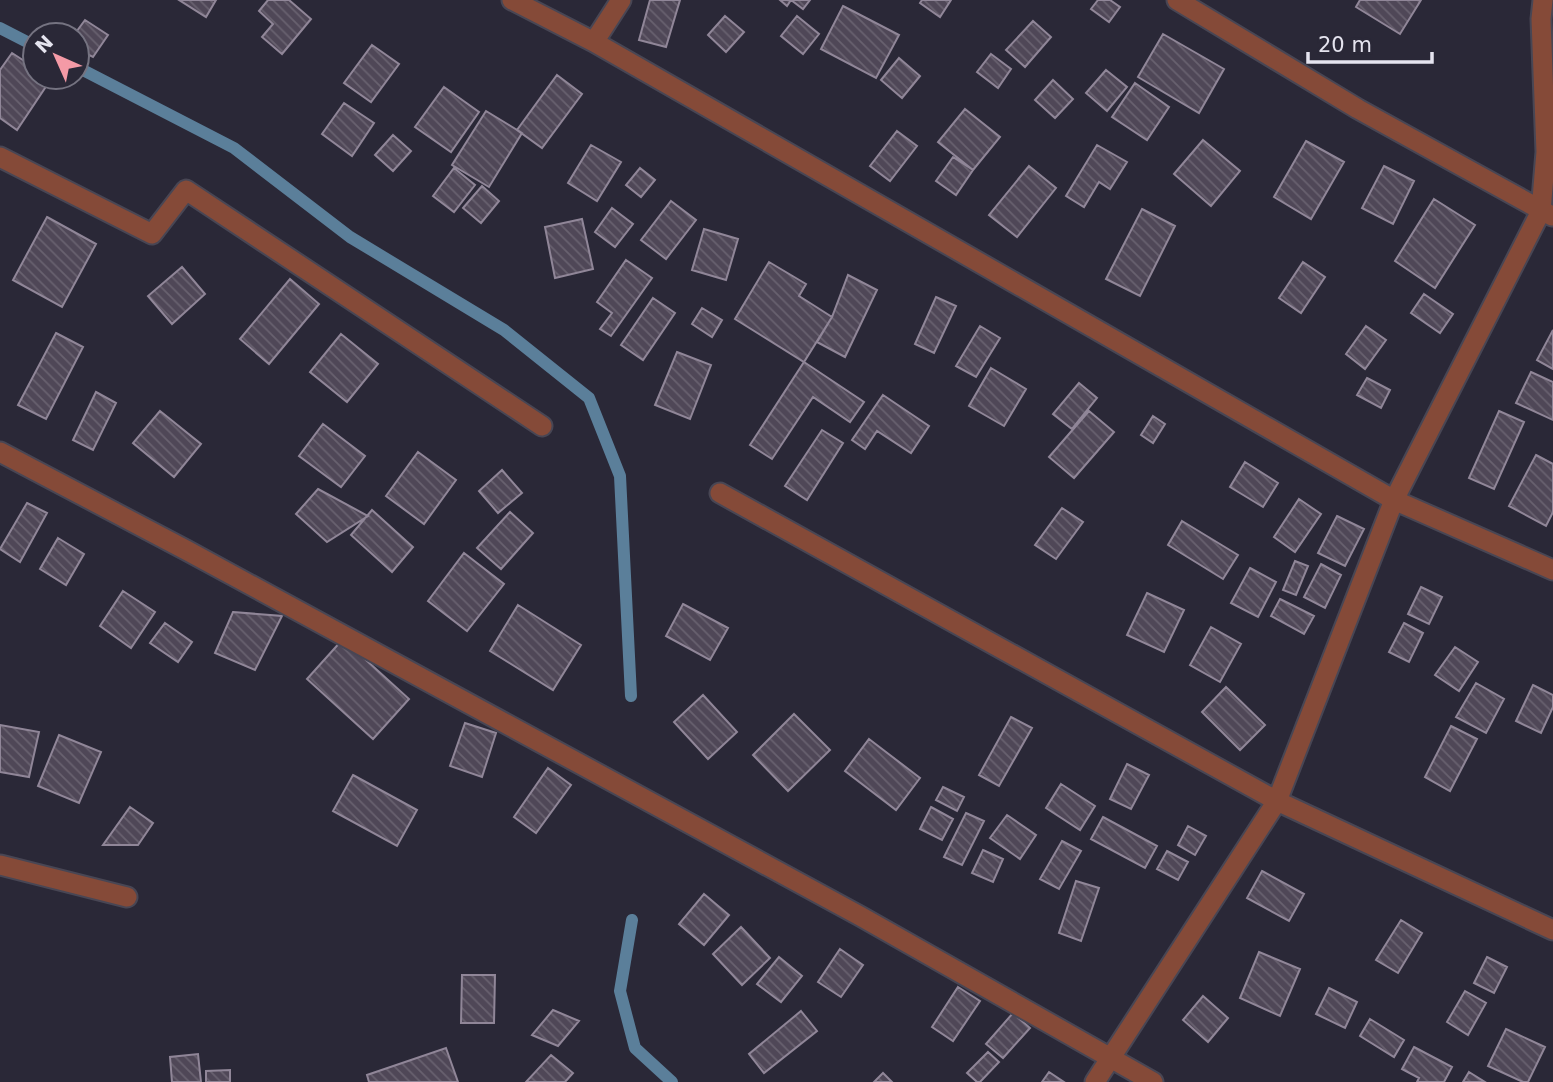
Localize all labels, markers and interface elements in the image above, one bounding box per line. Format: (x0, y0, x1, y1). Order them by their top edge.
north arrow (21, 21, 91, 91)
scale bar (1308, 21, 1432, 65)
text: N (31, 31, 57, 57)
text: 20 m (1318, 33, 1372, 57)

